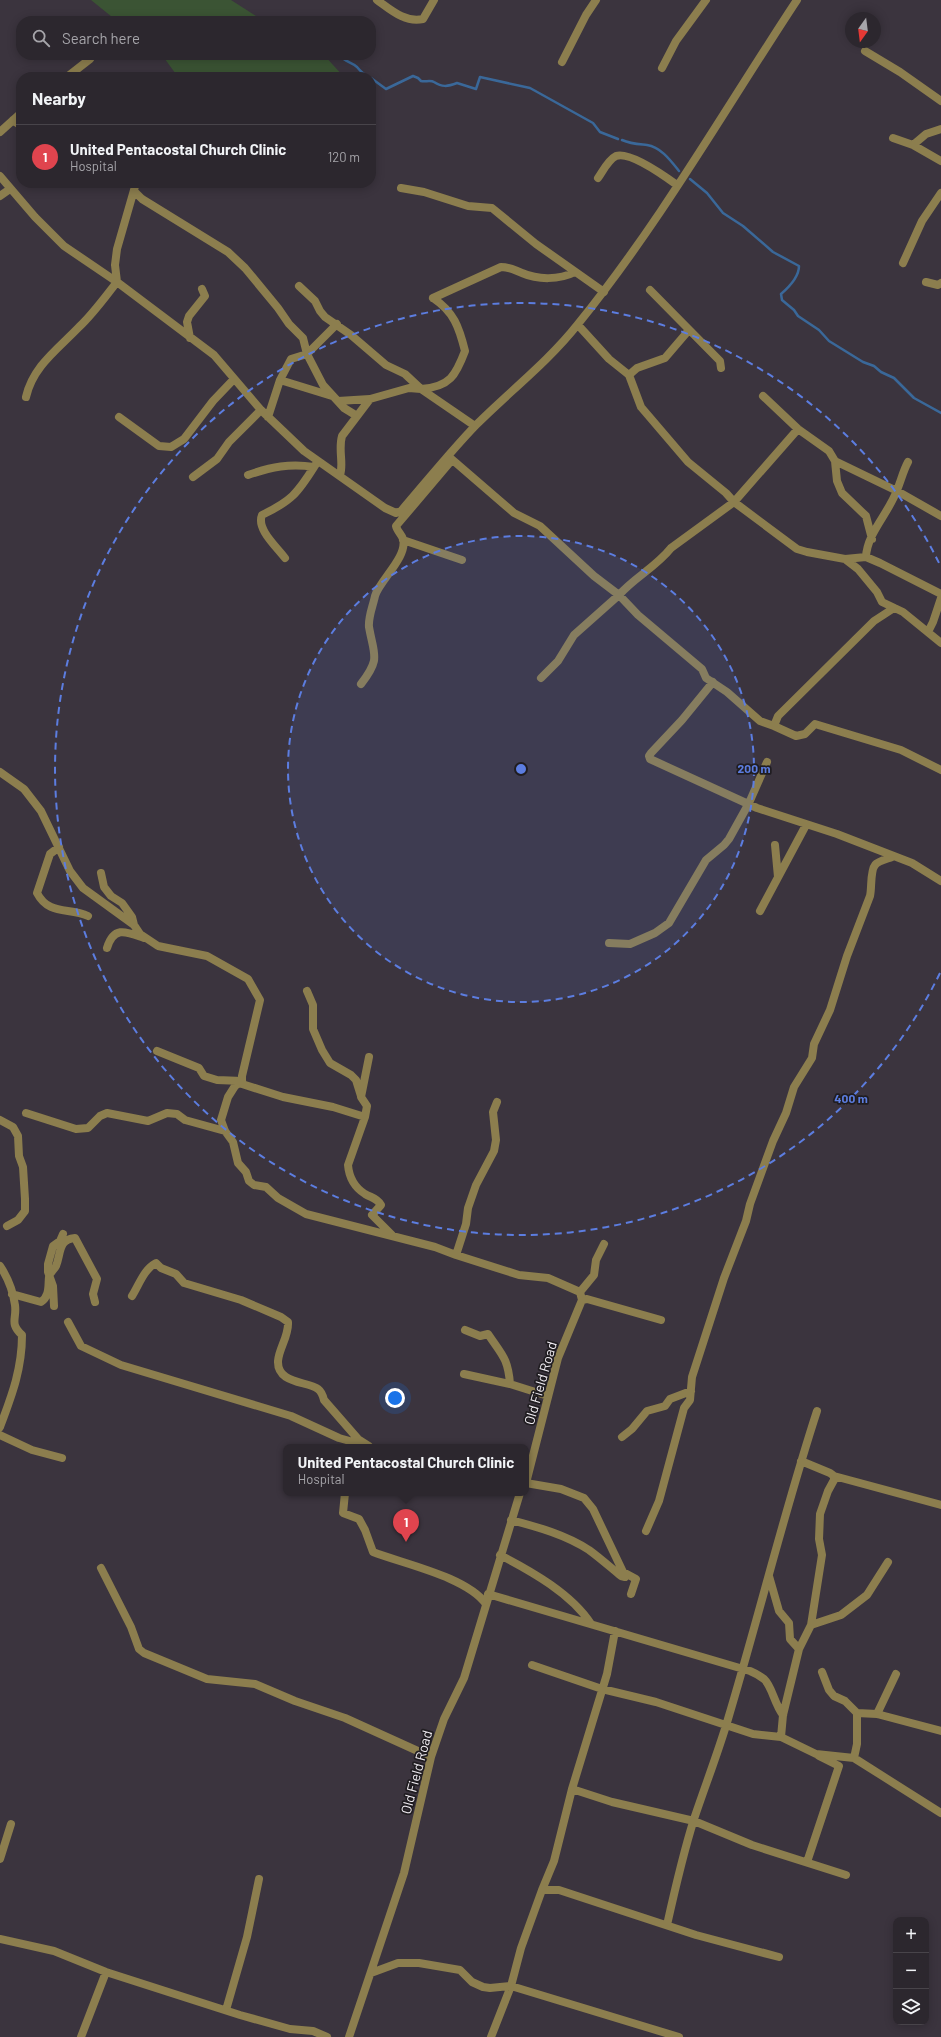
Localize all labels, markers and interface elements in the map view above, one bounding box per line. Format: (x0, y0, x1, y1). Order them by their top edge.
north arrow (845, 12, 881, 48)
search box (16, 16, 376, 60)
icon: search (30, 27, 52, 49)
text: Search here (62, 29, 140, 47)
text: Nearby (32, 88, 86, 108)
text: United Pentacostal Church Clinic (70, 140, 286, 158)
text: 1 (43, 149, 47, 165)
text: 120 m (328, 149, 360, 165)
text: Hospital (70, 158, 117, 174)
text: 200 m (738, 761, 770, 775)
centre of rings (514, 762, 528, 776)
text: 400 m (834, 1091, 868, 1105)
street label: Old Field Road (520, 1339, 560, 1427)
your location (385, 1388, 405, 1408)
popup (283, 1444, 529, 1496)
text: United Pentacostal Church Clinic (298, 1453, 514, 1471)
text: Hospital (298, 1471, 345, 1487)
pin: 1 (393, 1509, 419, 1542)
street label: Old Field Road (397, 1728, 435, 1816)
map controls (893, 1917, 929, 2025)
button: + (893, 1917, 929, 1953)
button: − (893, 1953, 929, 1989)
button: layers (893, 1989, 929, 2025)

